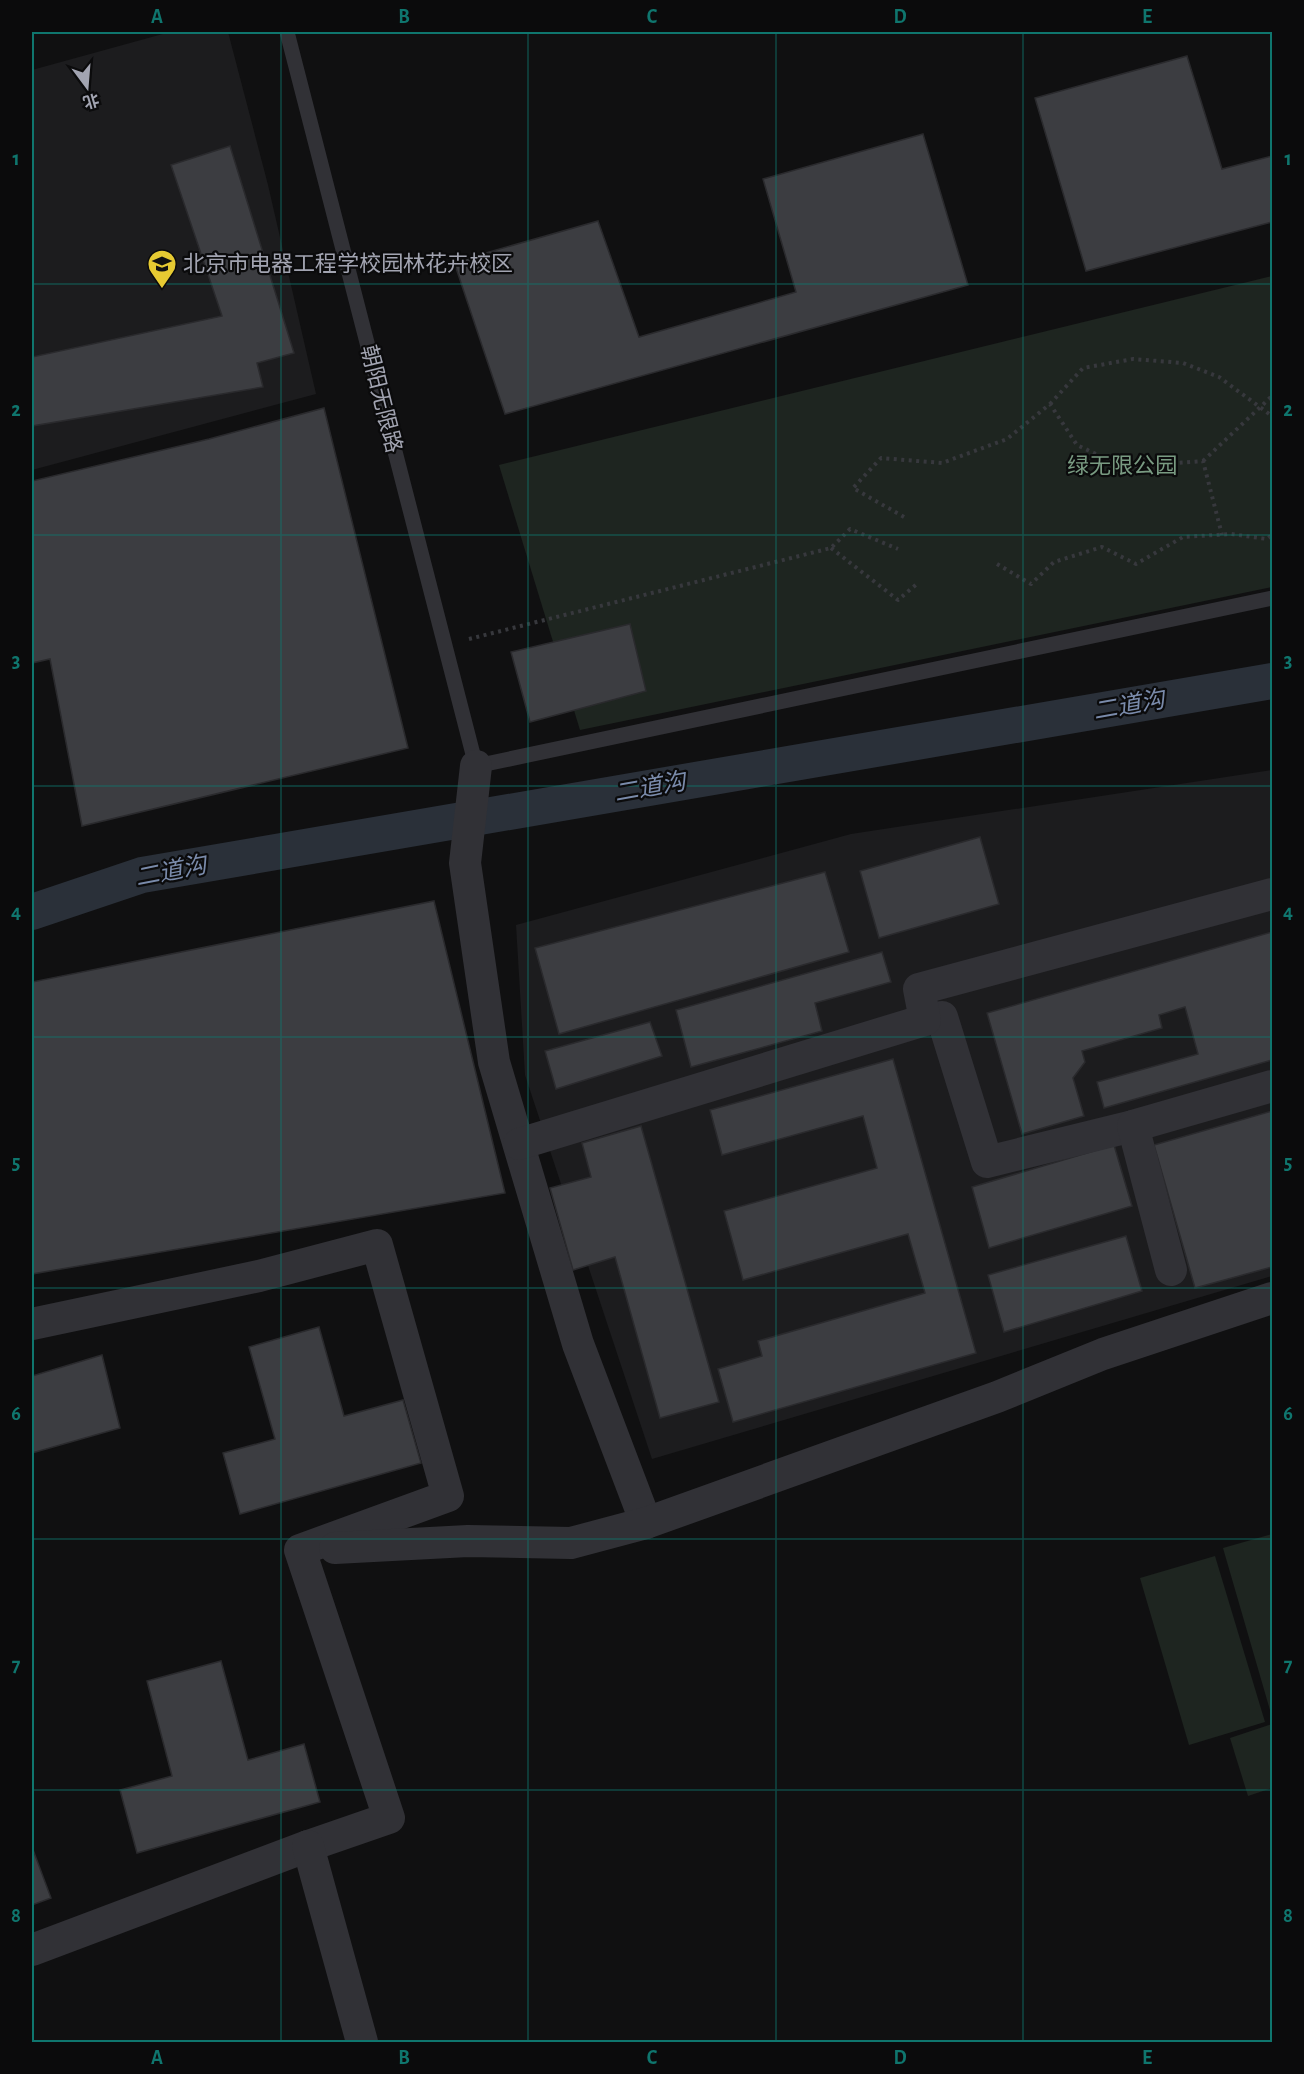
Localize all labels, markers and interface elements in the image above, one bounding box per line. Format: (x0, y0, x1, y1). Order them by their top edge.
text: A (151, 7, 163, 27)
text: B (398, 7, 410, 27)
text: C (647, 7, 658, 27)
text: D (893, 7, 907, 27)
text: E (1142, 7, 1152, 27)
north arrow (57, 57, 117, 117)
text: 北 (81, 91, 101, 111)
text: 1 (12, 149, 20, 169)
text: 1 (1284, 149, 1292, 169)
school or university icon: 北京市电器工程学校园林花卉校区 (146, 248, 178, 290)
place label: 北京市电器工程学校园林花卉校区 (183, 252, 513, 275)
street label: 朝阳无限路 (357, 343, 406, 455)
text: 2 (11, 400, 21, 420)
text: 2 (1283, 400, 1293, 420)
park label: 绿无限公园 (1067, 454, 1177, 477)
text: 3 (12, 651, 20, 671)
text: 3 (1284, 651, 1292, 671)
water label: 二道沟 (1091, 685, 1169, 724)
water label: 二道沟 (612, 767, 690, 806)
water label: 二道沟 (133, 851, 212, 891)
text: 4 (11, 902, 21, 922)
text: 4 (1283, 902, 1293, 922)
text: 5 (12, 1153, 20, 1173)
text: 5 (1284, 1153, 1292, 1173)
text: 6 (11, 1404, 21, 1424)
text: 6 (1283, 1404, 1293, 1424)
text: 7 (12, 1655, 21, 1675)
text: 7 (1284, 1655, 1293, 1675)
text: 8 (11, 1906, 21, 1926)
text: 8 (1283, 1906, 1293, 1926)
text: A (151, 2048, 163, 2068)
text: B (398, 2048, 410, 2068)
text: C (647, 2048, 658, 2068)
text: D (893, 2048, 907, 2068)
text: E (1142, 2048, 1152, 2068)

